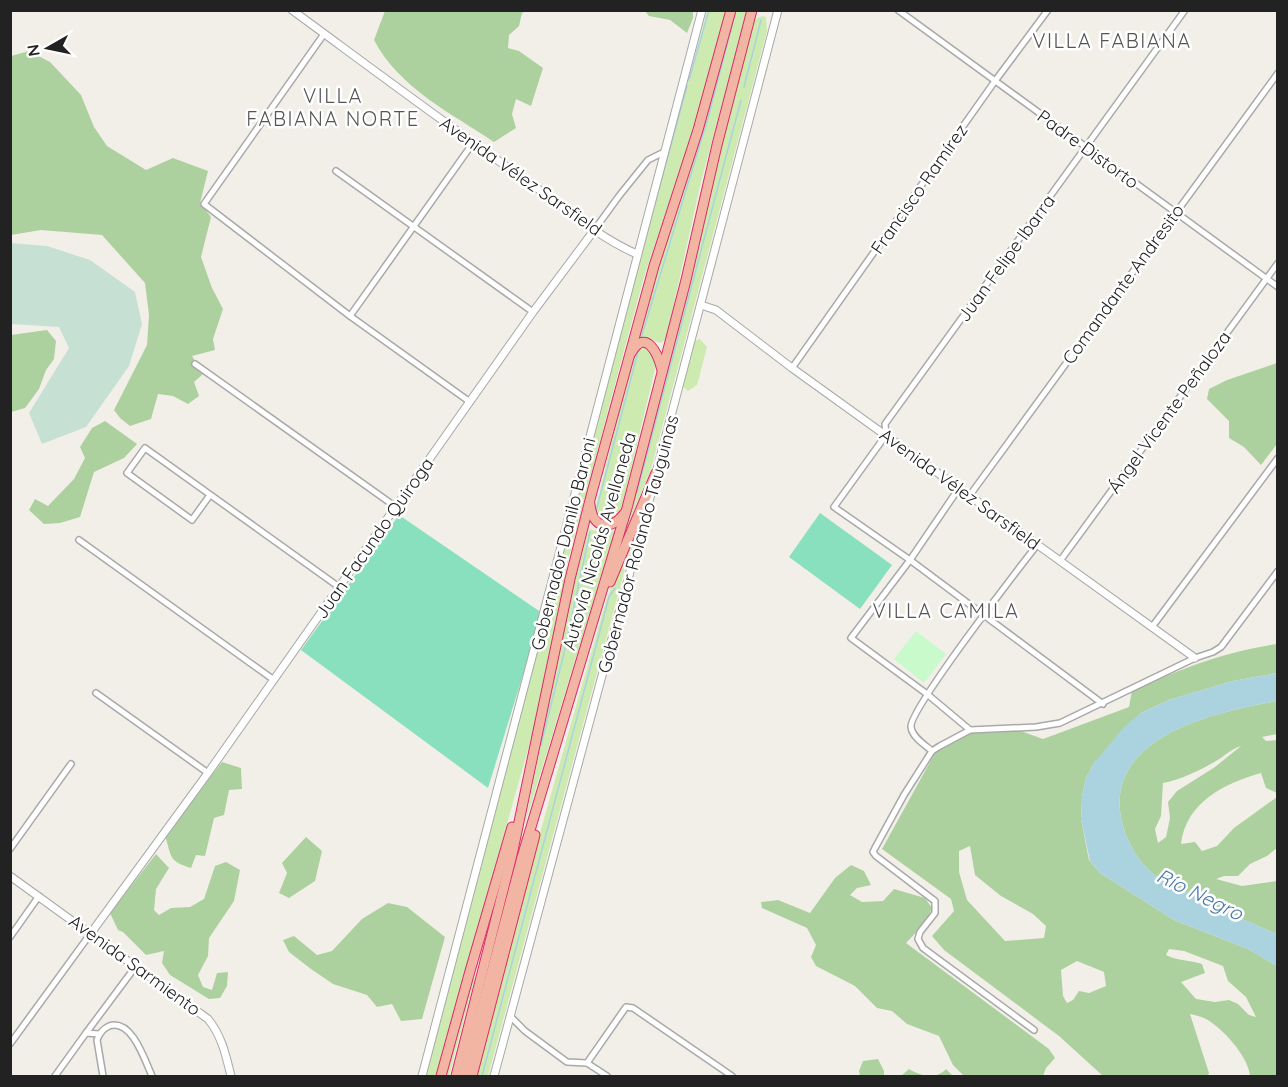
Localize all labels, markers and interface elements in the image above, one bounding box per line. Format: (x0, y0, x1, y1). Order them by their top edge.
north arrow (18, 18, 78, 78)
district label: VILLA FABIANA (1032, 28, 1192, 53)
text: N (22, 43, 44, 58)
district label: VILLA FABIANA NORTE (246, 83, 420, 131)
street label: Padre Distorto (1033, 104, 1143, 194)
street label: Avenida Vélez Sarsfield (435, 111, 607, 241)
street label: Francisco Ramírez (866, 120, 972, 258)
street label: Juan Felipe Ibarra (952, 190, 1060, 326)
street label: Comandante Andresito (1057, 199, 1189, 369)
street label: Ángel Vicente Peñaloza (1102, 326, 1236, 498)
street label: Gobernador Rolando Tauguinas (592, 412, 684, 676)
street label: Avenida Vélez Sarsfield (875, 423, 1045, 555)
street label: Autovía Nicolás Avellaneda (557, 429, 641, 653)
street label: Gobernador Danilo Baroni (525, 435, 601, 653)
street label: Juan Facundo Quiroga (310, 453, 438, 623)
district label: VILLA CAMILA (872, 598, 1020, 623)
water label: Río Negro (1153, 862, 1248, 926)
street label: Avenida Sarmiento (65, 909, 205, 1021)

